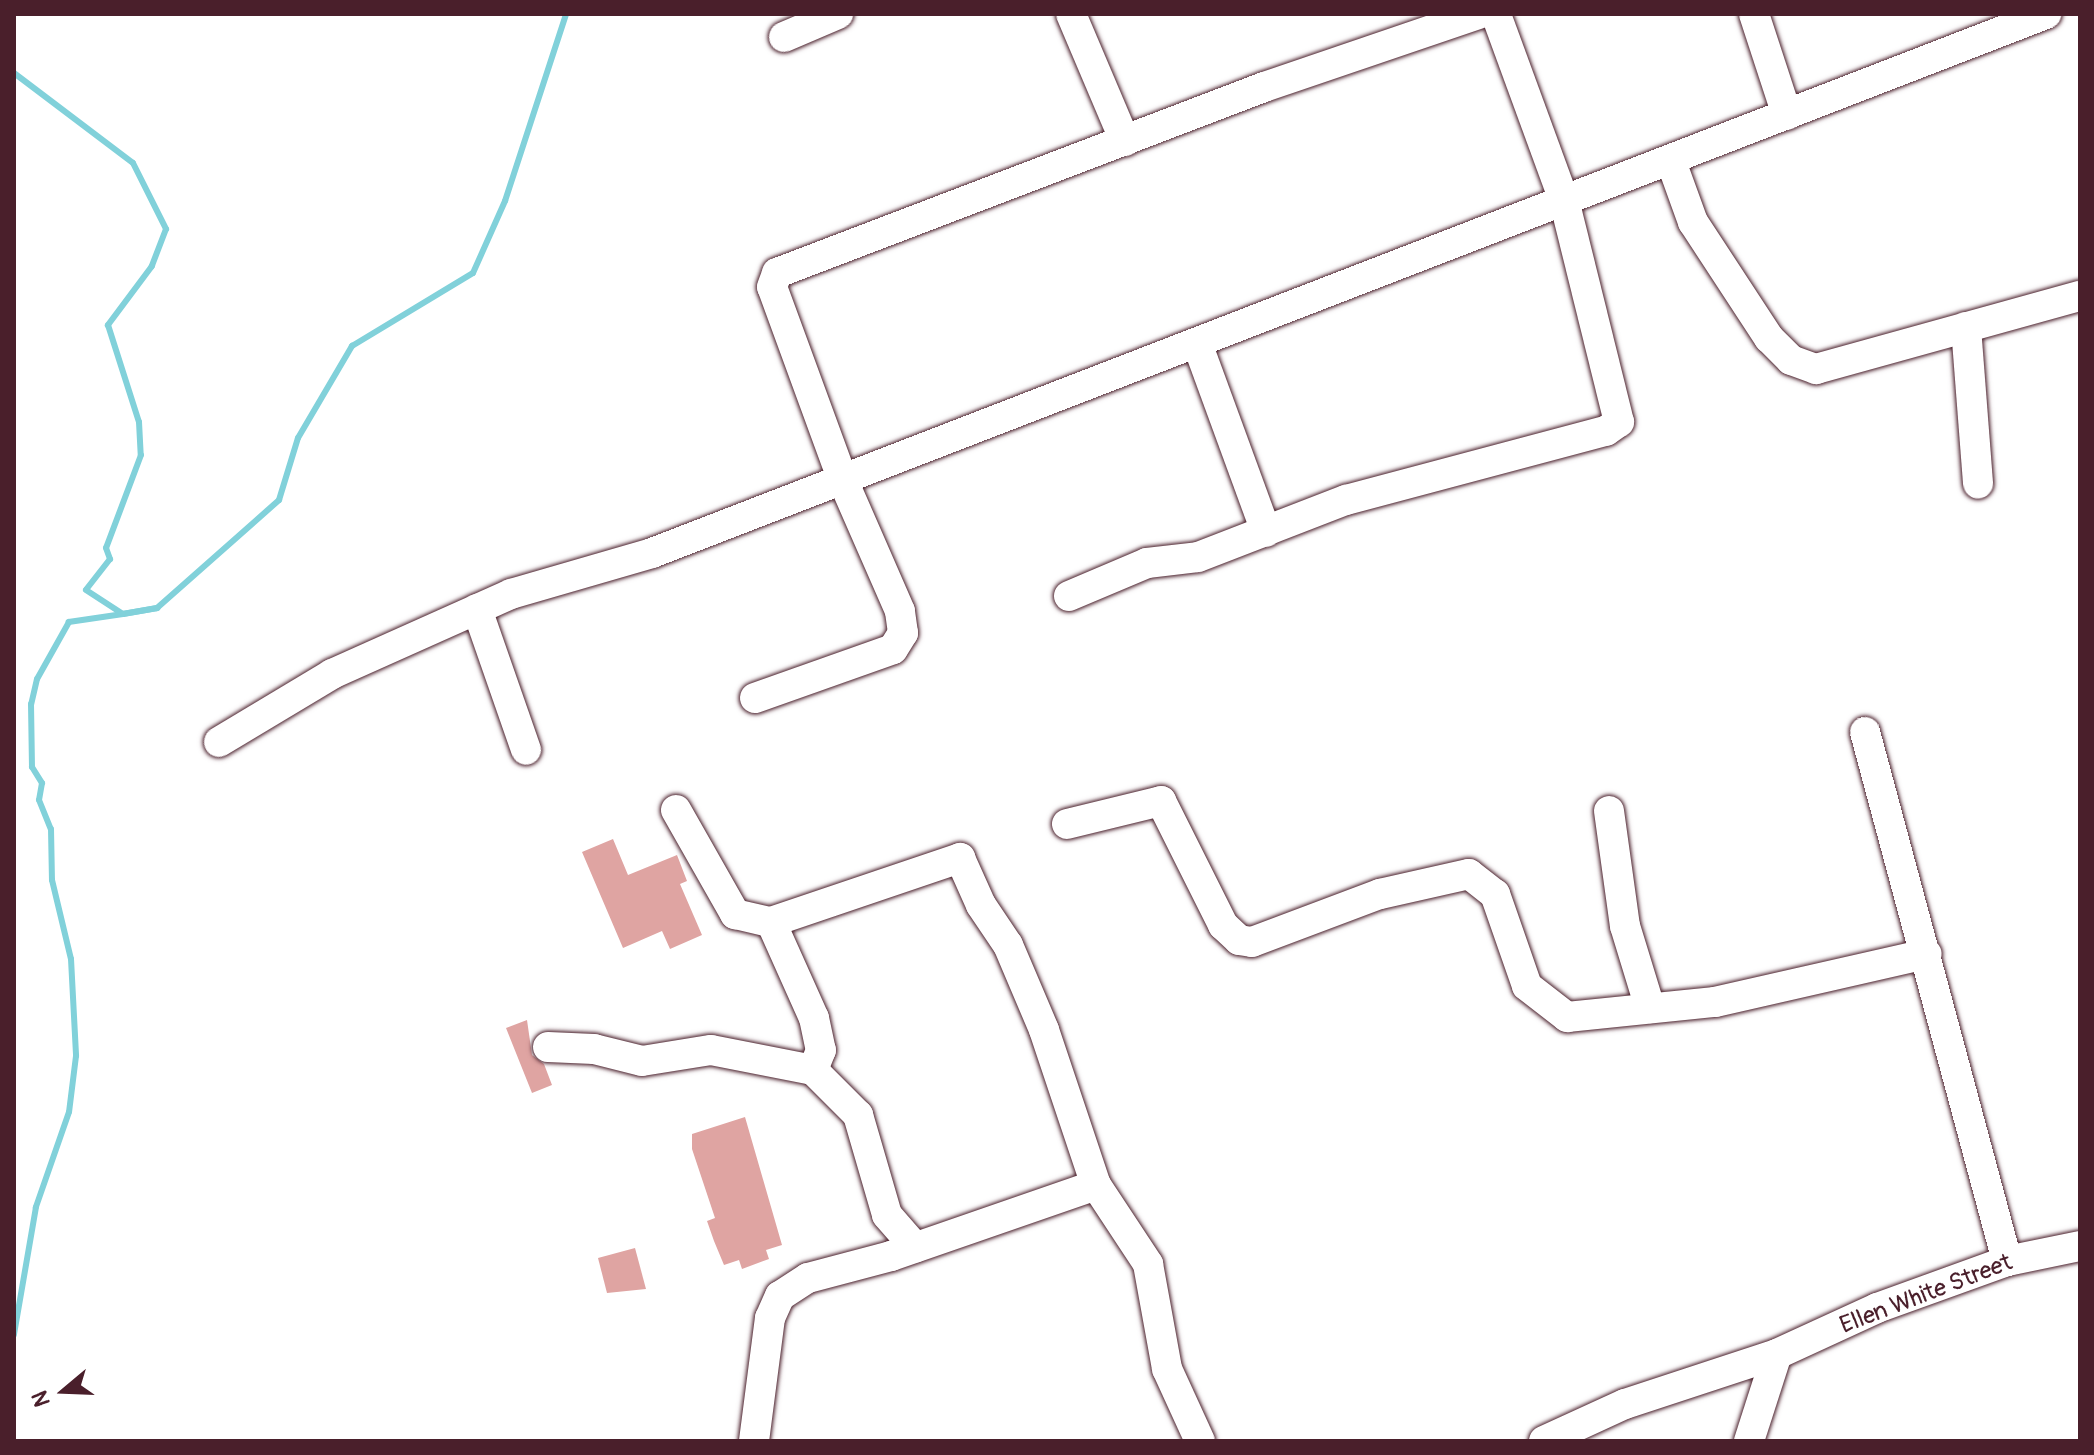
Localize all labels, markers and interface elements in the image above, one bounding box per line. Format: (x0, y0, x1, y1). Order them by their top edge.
street label: Ellen White Street (1836, 1248, 2016, 1340)
north arrow (24, 1351, 104, 1431)
text: N (26, 1387, 57, 1410)

